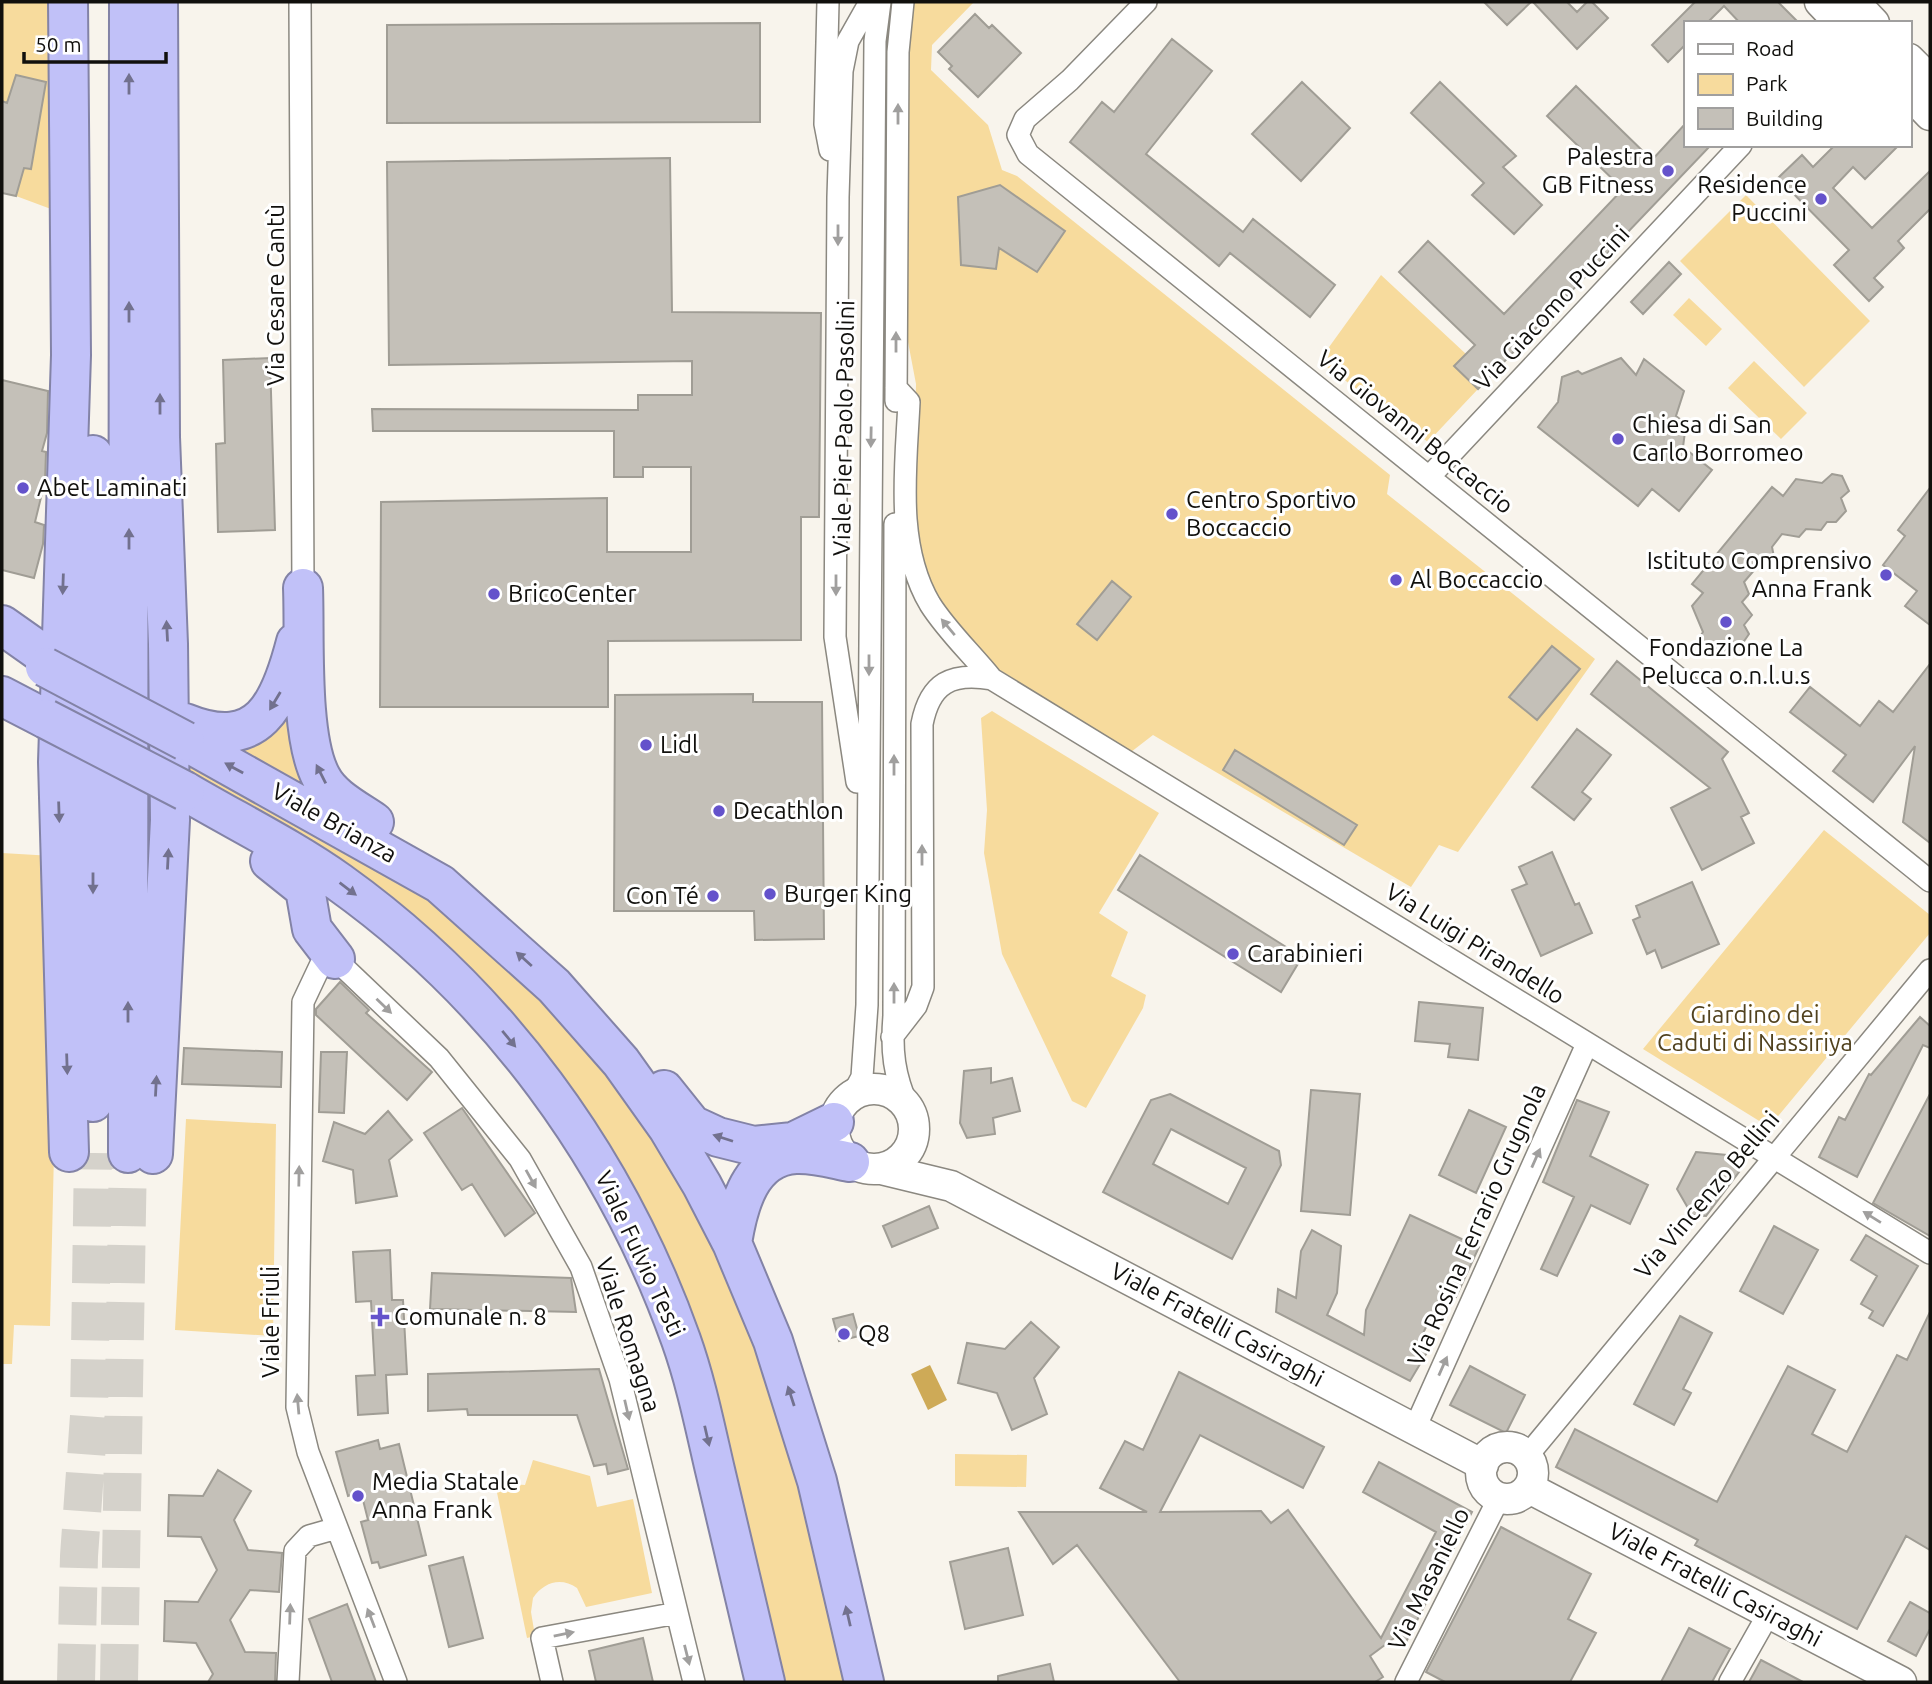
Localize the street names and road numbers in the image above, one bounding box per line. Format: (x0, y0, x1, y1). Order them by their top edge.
street label: Via Cesare Cantù (262, 204, 289, 386)
street label: Via Giacomo Puccini (1469, 220, 1635, 395)
street label: Viale Pier Paolo Pasolini (828, 300, 859, 556)
street label: Via Giovanni Boccaccio (1312, 344, 1519, 519)
street label: Viale Brianza (267, 777, 401, 868)
street label: Via Luigi Pirandello (1381, 878, 1570, 1010)
street label: Via Rosina Ferrario Grugnola (1402, 1079, 1551, 1370)
street label: Via Vincenzo Bellini (1629, 1106, 1784, 1284)
street label: Viale Fulvio Testi (590, 1167, 691, 1341)
street label: Viale Romagna (591, 1254, 666, 1416)
street label: Viale Fratelli Casiraghi (1106, 1257, 1328, 1392)
street label: Viale Friuli (257, 1266, 284, 1378)
street label: Via Masaniello (1382, 1503, 1475, 1654)
street label: Viale Fratelli Casiraghi (1604, 1517, 1826, 1652)

